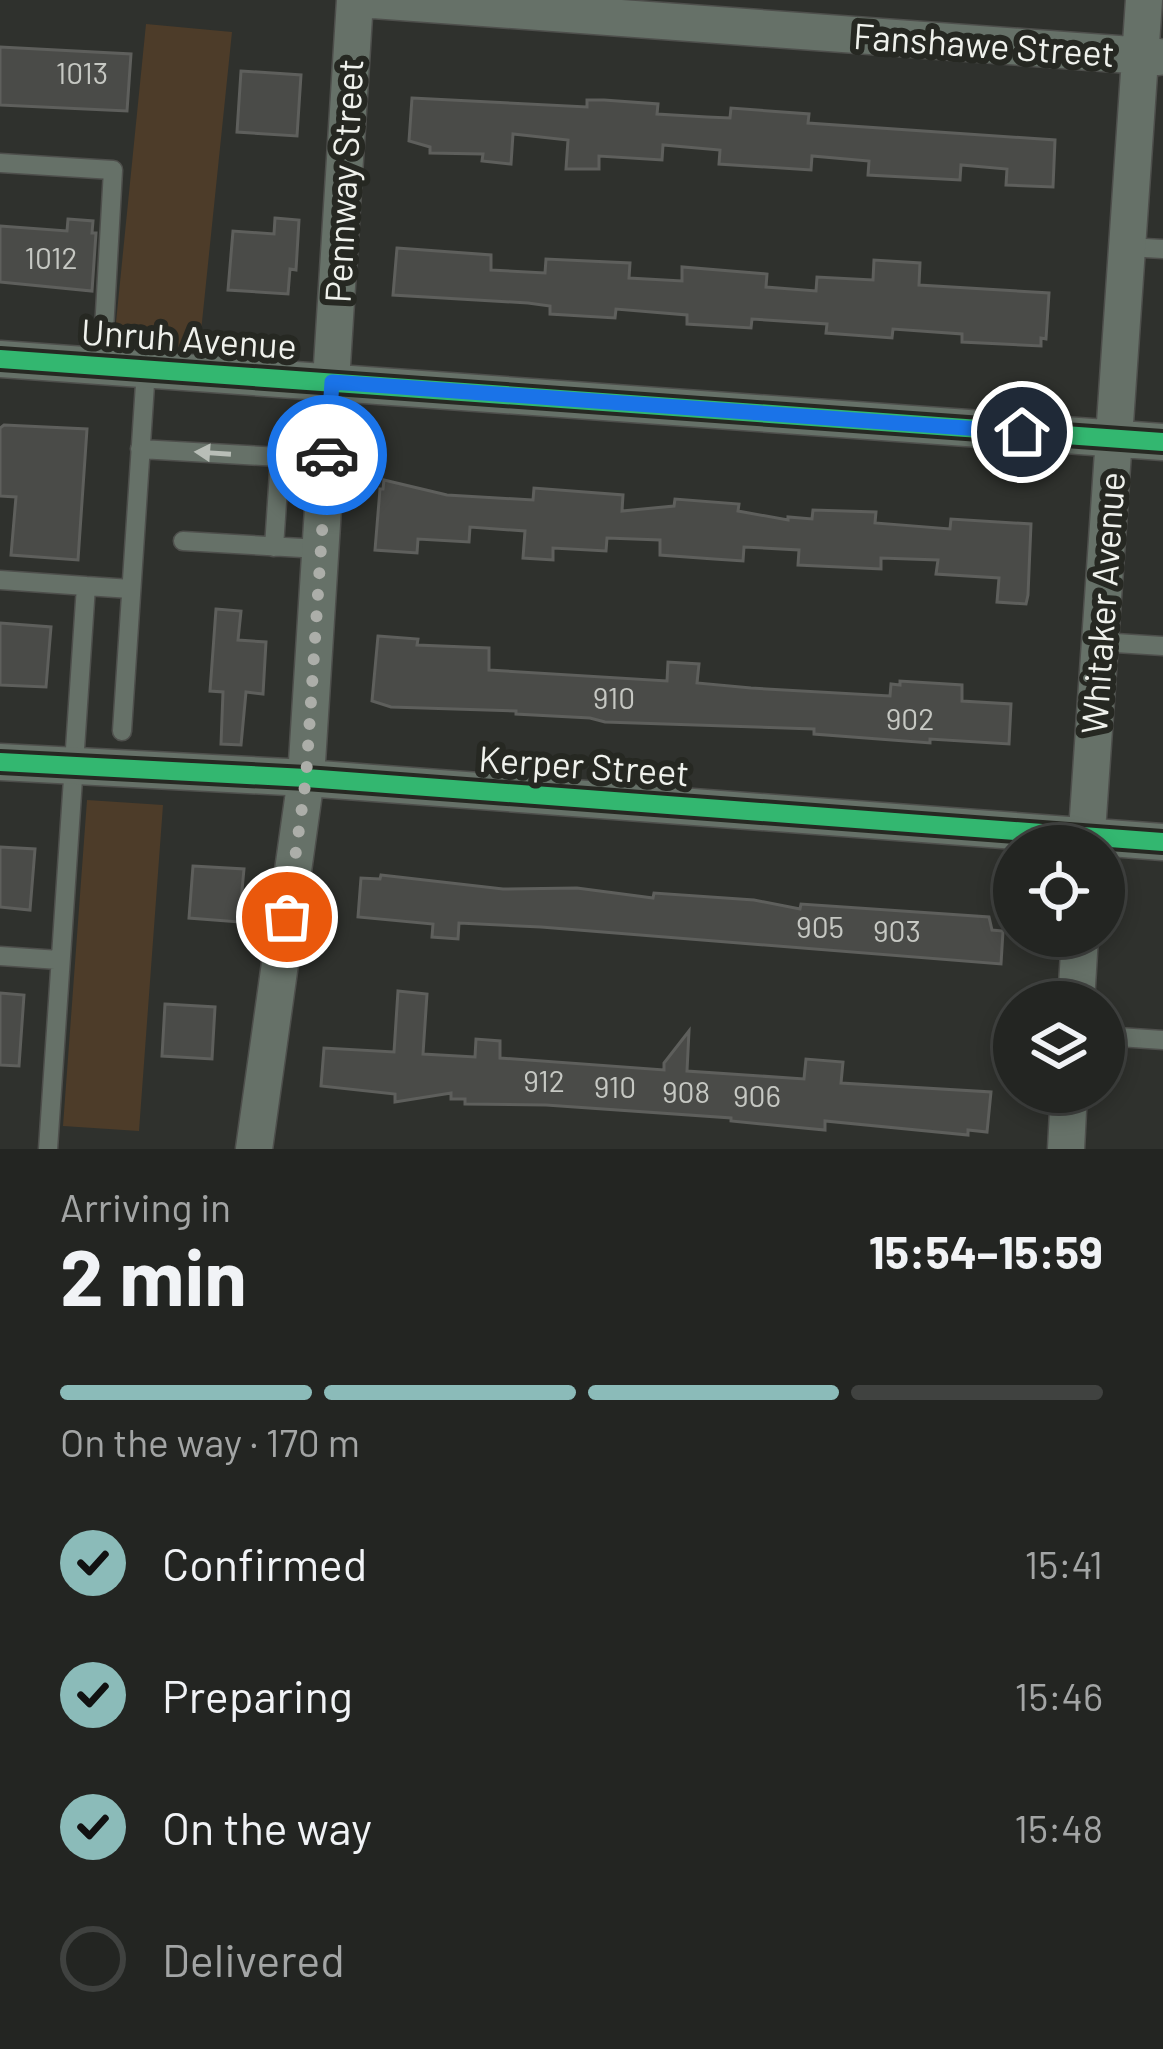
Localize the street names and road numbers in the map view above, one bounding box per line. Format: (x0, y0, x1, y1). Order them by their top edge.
street label: Fanshawe Street (852, 13, 1116, 74)
street label: Pennway Street (315, 58, 370, 304)
street label: Unruh Avenue (80, 309, 298, 366)
street label: Whitaker Avenue (1071, 470, 1132, 736)
street label: Kerper Street (477, 736, 691, 793)

